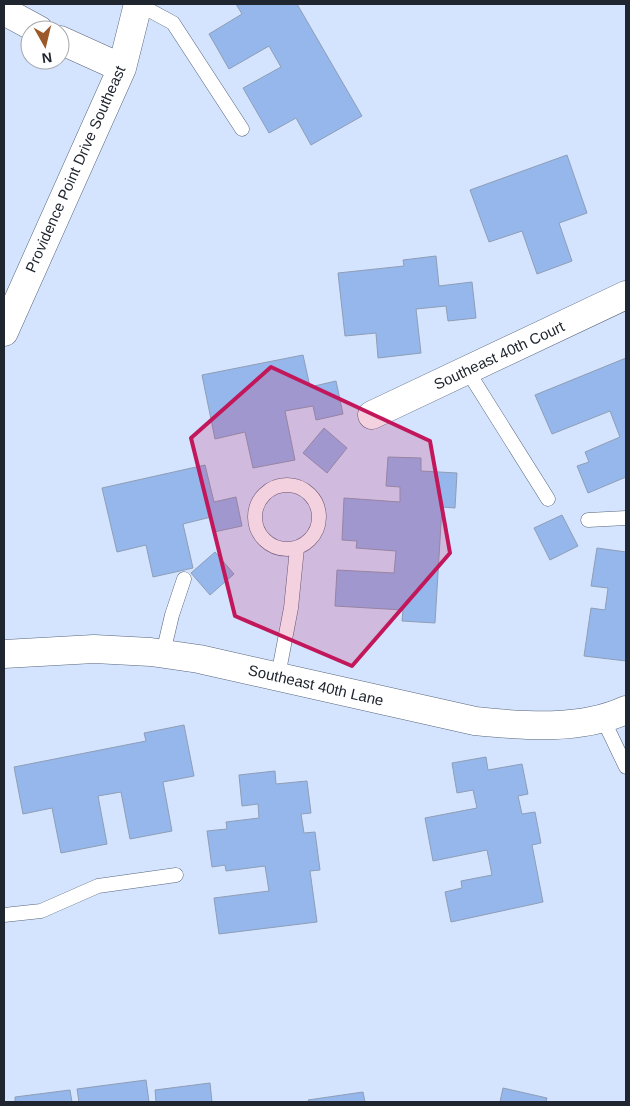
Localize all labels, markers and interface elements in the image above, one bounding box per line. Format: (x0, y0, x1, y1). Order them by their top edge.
north arrow (20, 20, 70, 70)
text: N (41, 49, 53, 67)
street label: Providence Point Drive Southeast (22, 62, 129, 275)
street label: Southeast 40th Court (431, 317, 568, 393)
street label: Southeast 40th Lane (247, 661, 385, 709)

